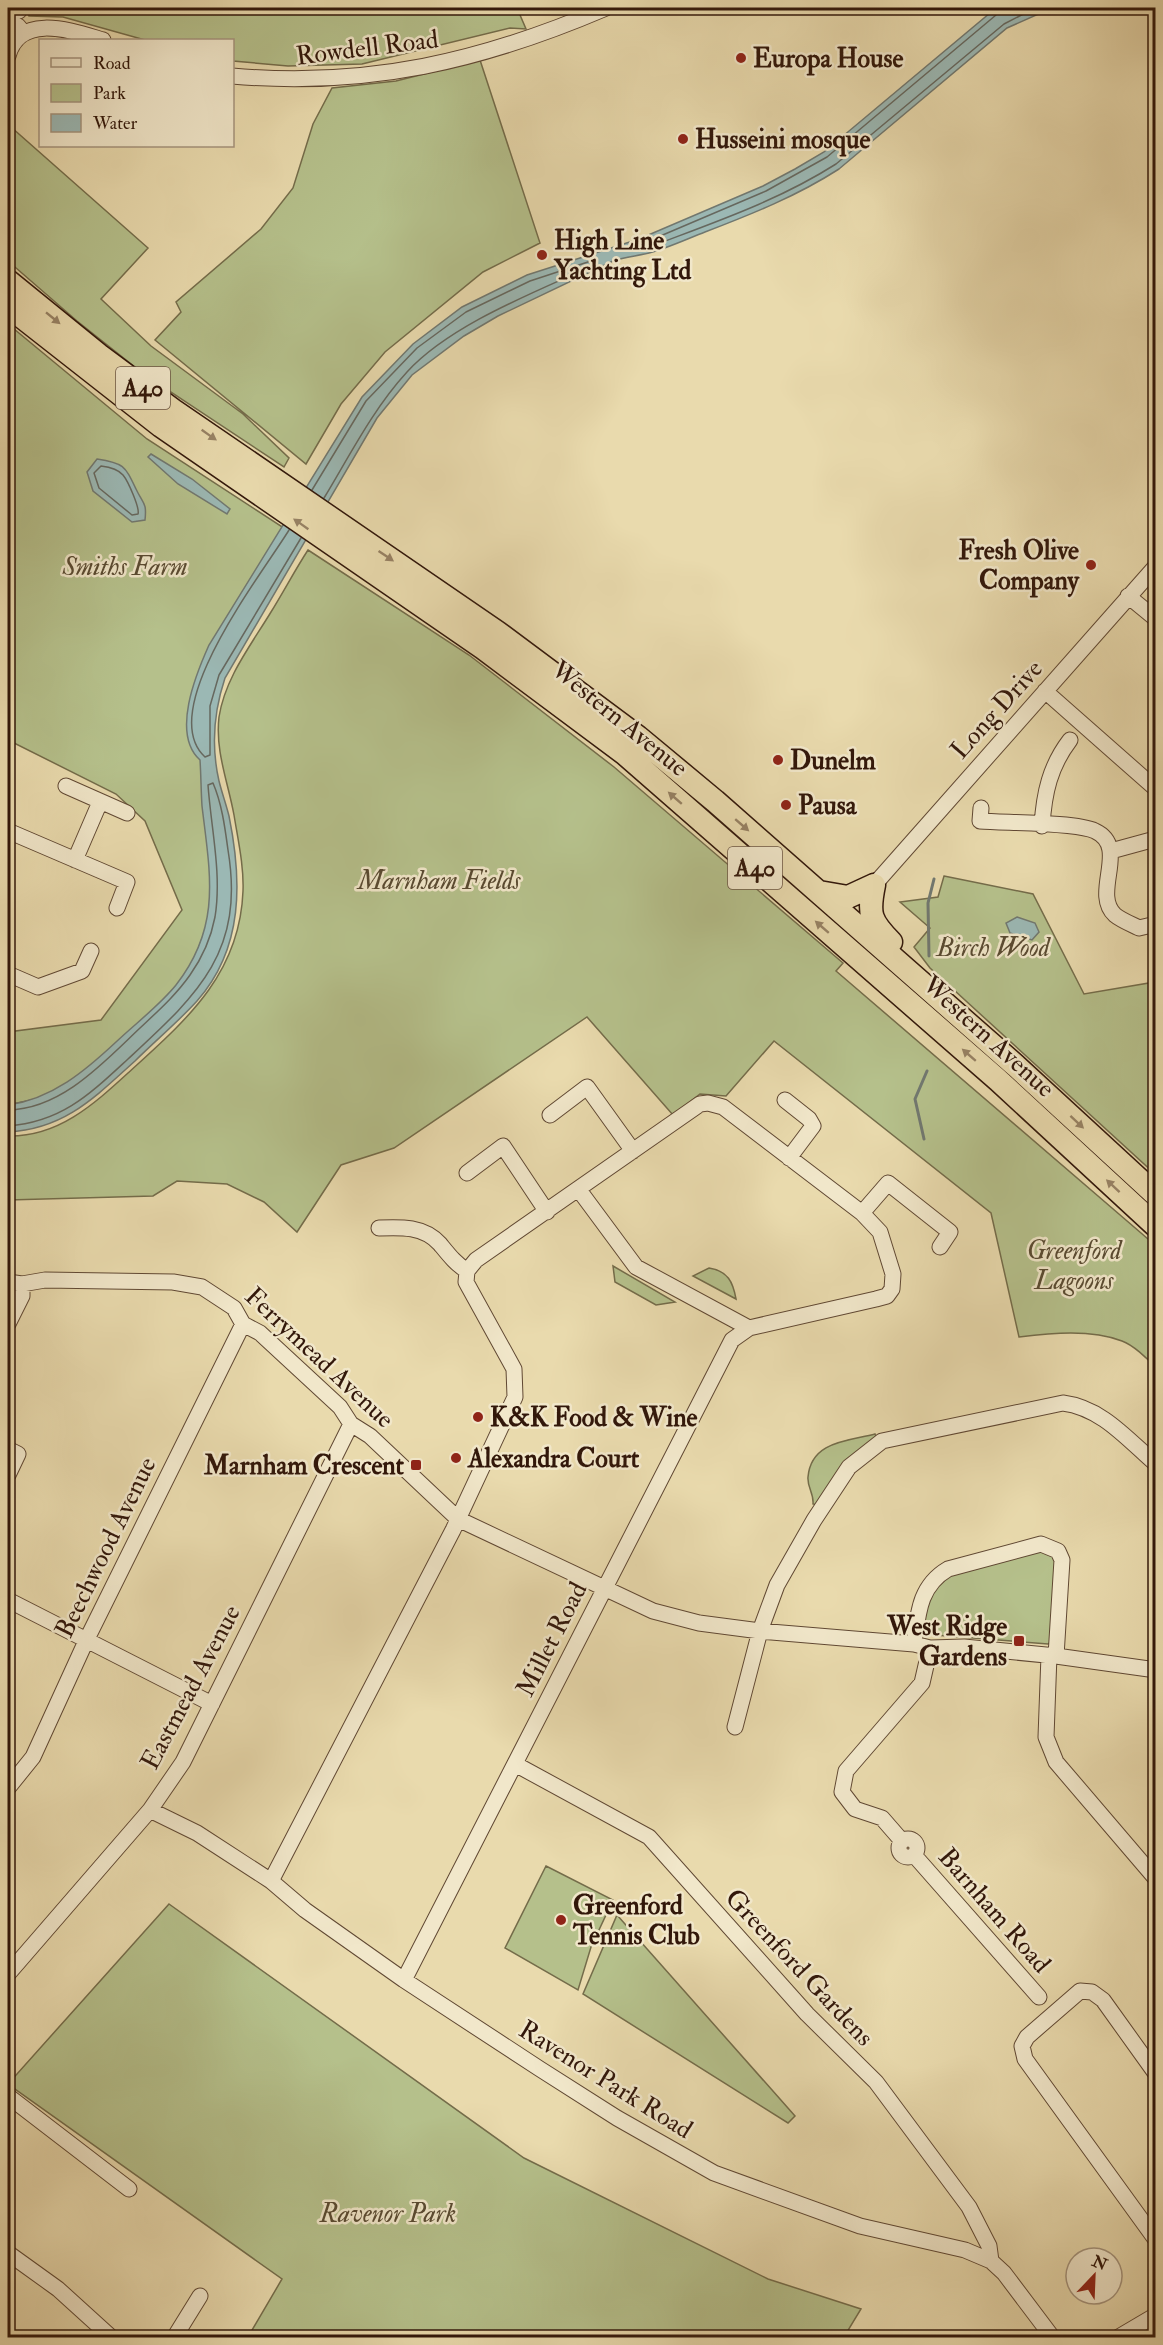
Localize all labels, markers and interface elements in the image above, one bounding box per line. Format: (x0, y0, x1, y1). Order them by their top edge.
street label: Rowdell Road (294, 23, 440, 73)
legend (39, 39, 234, 147)
place label: Europa House (753, 43, 903, 76)
marker: Europa House (734, 51, 748, 65)
text: Road (93, 52, 131, 75)
text: Park (93, 82, 126, 105)
text: Water (92, 112, 137, 135)
place label: Husseini mosque (695, 124, 870, 157)
marker: Husseini mosque (676, 132, 690, 146)
place label: High Line Yachting Ltd (553, 225, 691, 288)
marker: High Line Yachting Ltd (535, 248, 549, 262)
one-way arrow (45, 312, 61, 325)
road number: A40 (116, 367, 170, 409)
one-way arrow (201, 429, 217, 440)
one-way arrow (293, 518, 309, 530)
place label: Fresh Olive Company (959, 535, 1081, 598)
one-way arrow (378, 550, 394, 561)
park label: Smiths Farm (61, 551, 188, 583)
marker: Fresh Olive Company (1084, 558, 1098, 572)
street label: Western Avenue (544, 653, 694, 784)
street label: Long Drive (944, 653, 1050, 766)
place label: Dunelm (790, 745, 877, 777)
marker: Dunelm (771, 753, 785, 767)
place label: Pausa (798, 790, 858, 822)
one-way arrow (668, 792, 683, 805)
marker: Pausa (779, 798, 793, 812)
one-way arrow (734, 818, 749, 831)
road number: A40 (728, 847, 782, 889)
park label: Marnham Fields (356, 865, 521, 897)
one-way arrow (815, 921, 830, 934)
park label: Birch Wood (934, 932, 1052, 964)
street label: Western Avenue (915, 968, 1061, 1105)
one-way arrow (962, 1049, 977, 1062)
one-way arrow (1069, 1115, 1084, 1128)
one-way arrow (1106, 1180, 1120, 1194)
park label: Greenford Lagoons (1027, 1235, 1123, 1297)
street label: Ferrymead Avenue (238, 1280, 401, 1435)
place label: K&K Food & Wine (490, 1402, 698, 1434)
marker: K&K Food & Wine (471, 1410, 485, 1424)
place label: Alexandra Court (467, 1443, 640, 1475)
place label: Marnham Crescent (203, 1450, 405, 1482)
marker: Alexandra Court (449, 1451, 463, 1465)
street label: Beechwood Avenue (48, 1452, 164, 1643)
marker: Marnham Crescent (409, 1458, 423, 1472)
street label: Millet Road (509, 1577, 594, 1702)
street label: Eastmead Avenue (134, 1600, 248, 1775)
place label: West Ridge Gardens (886, 1611, 1007, 1673)
marker: West Ridge Gardens (1012, 1634, 1026, 1648)
street label: Barnham Road (931, 1842, 1057, 1980)
street label: Greenford Gardens (718, 1882, 880, 2053)
place label: Greenford Tennis Club (572, 1890, 700, 1952)
marker: Greenford Tennis Club (554, 1913, 568, 1927)
street label: Ravenor Park Road (513, 2014, 698, 2146)
park label: Ravenor Park (319, 2198, 456, 2230)
north arrow (1064, 2246, 1124, 2306)
text: N (1088, 2251, 1111, 2275)

